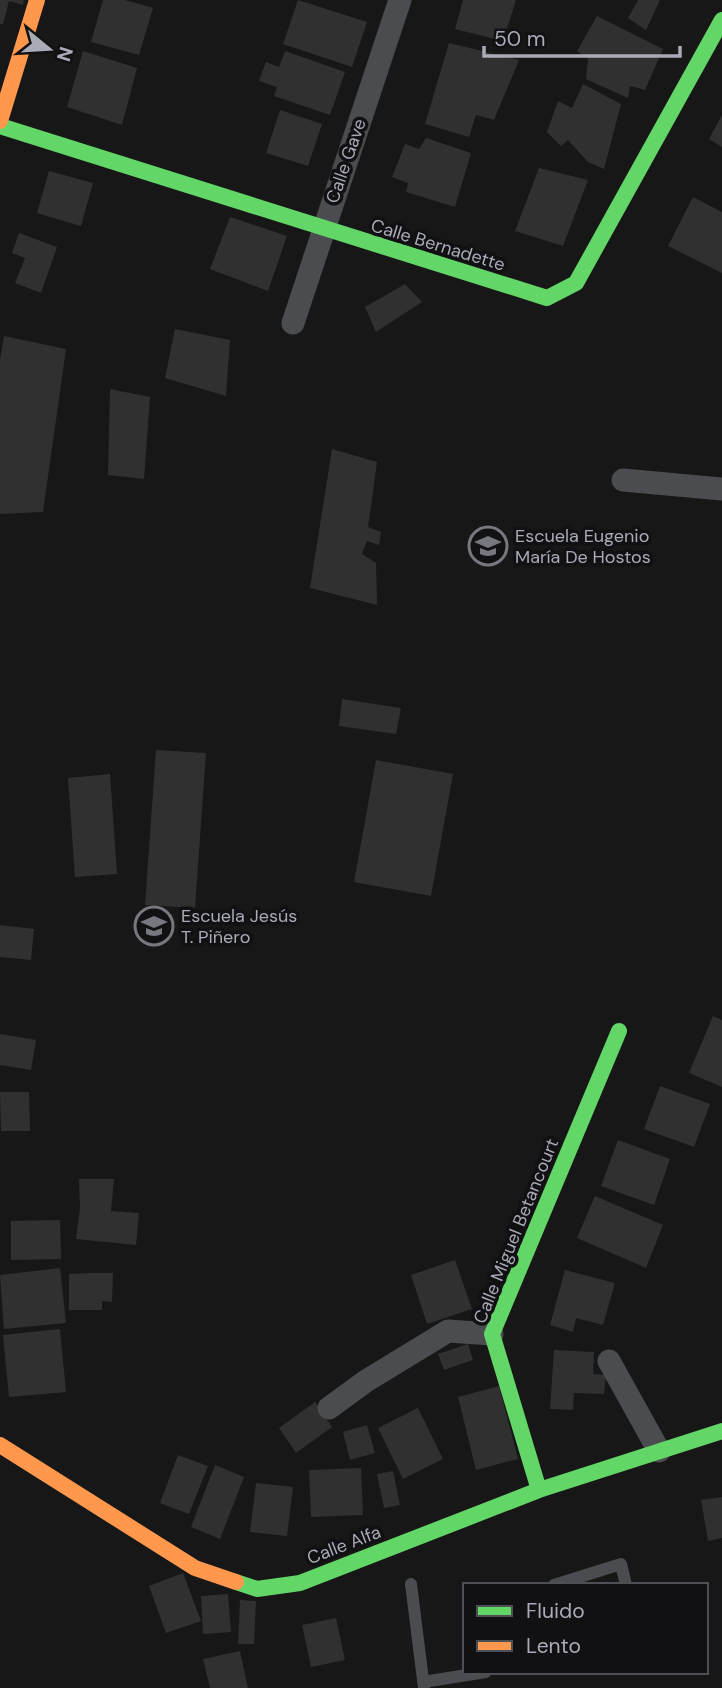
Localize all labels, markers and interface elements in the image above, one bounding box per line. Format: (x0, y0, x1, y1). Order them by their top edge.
north arrow (14, 14, 84, 84)
scale bar (484, 14, 680, 58)
text: 50 m (494, 25, 545, 53)
text: N (51, 44, 79, 65)
street label: Calle Gave (320, 115, 372, 207)
street label: Calle Bernadette (368, 213, 508, 277)
place label: Escuela Eugenio María De Hostos (515, 524, 651, 569)
school or university icon: Escuela Eugenio María De Hostos (467, 525, 509, 567)
place label: Escuela Jesús T. Piñero (181, 904, 297, 949)
school or university icon: Escuela Jesús T. Piñero (133, 905, 175, 947)
street label: Calle Miguel Betancourt (468, 1135, 564, 1327)
street label: Calle Alfa (304, 1520, 384, 1570)
legend (463, 1583, 708, 1674)
text: Fluido (526, 1597, 585, 1625)
text: Lento (526, 1632, 581, 1660)

